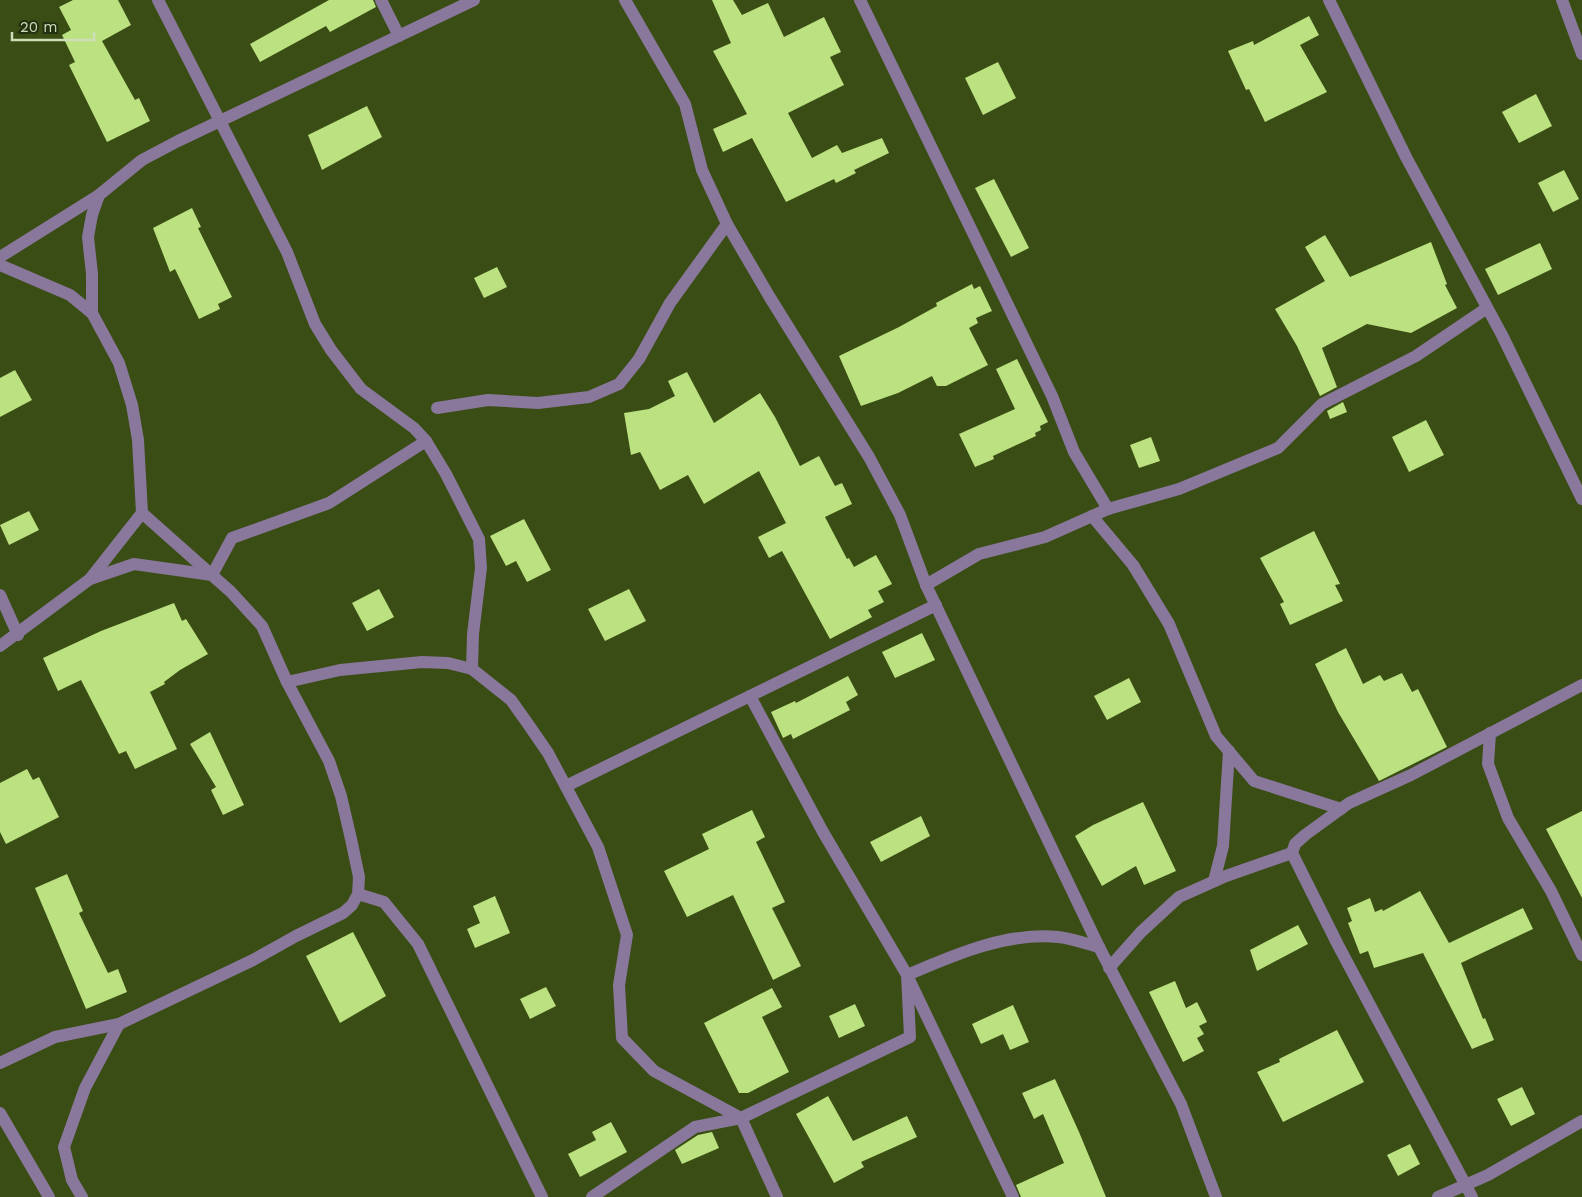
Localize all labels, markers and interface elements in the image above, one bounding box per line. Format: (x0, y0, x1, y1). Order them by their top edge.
scale bar (12, 10, 95, 42)
text: 20 m (20, 18, 58, 36)

